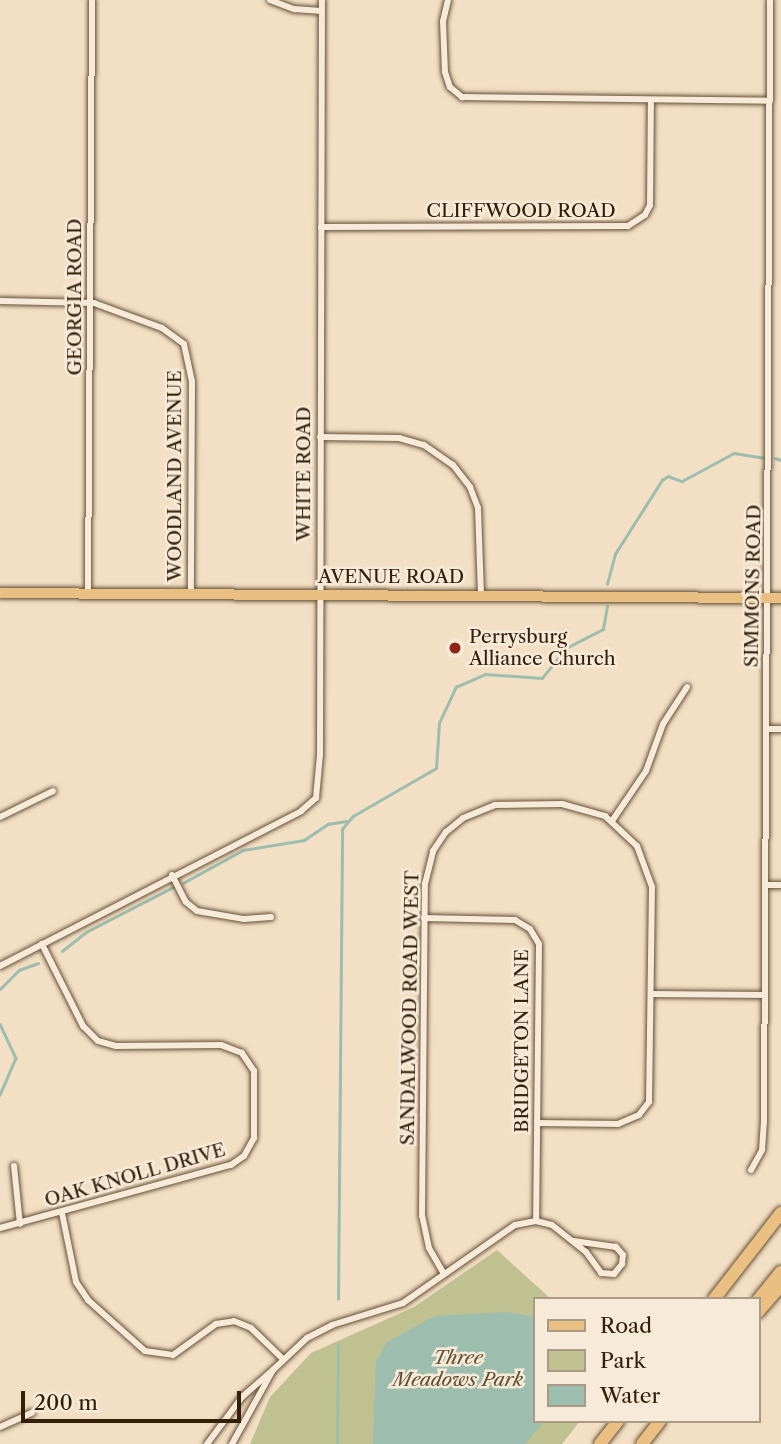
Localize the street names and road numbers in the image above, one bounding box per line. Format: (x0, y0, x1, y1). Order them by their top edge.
street label: CLIFFWOOD ROAD (426, 200, 616, 222)
street label: GEORGIA ROAD (64, 218, 86, 376)
street label: WOODLAND AVENUE (164, 370, 186, 582)
street label: WHITE ROAD (293, 407, 315, 541)
street label: SIMMONS ROAD (740, 504, 766, 668)
street label: AVENUE ROAD (318, 566, 464, 588)
street label: SANDALWOOD ROAD WEST (396, 870, 424, 1146)
street label: BRIDGETON LANE (511, 949, 533, 1133)
street label: OAK KNOLL DRIVE (41, 1138, 229, 1212)

